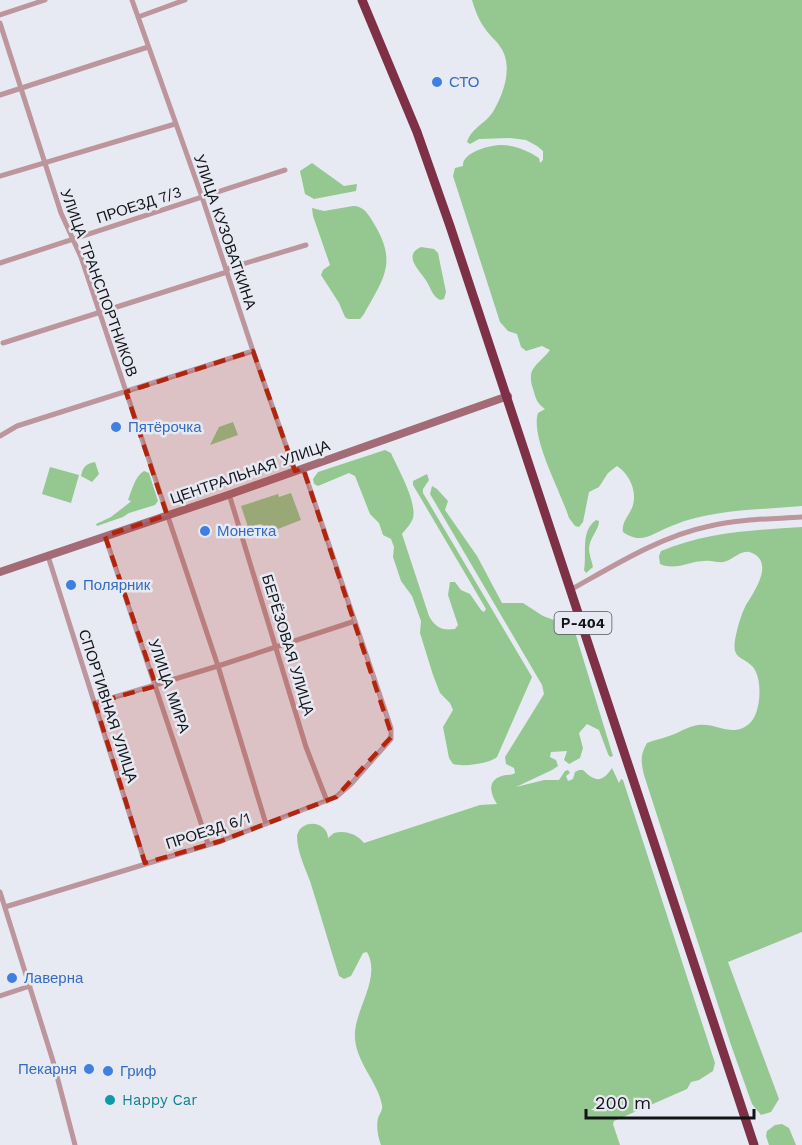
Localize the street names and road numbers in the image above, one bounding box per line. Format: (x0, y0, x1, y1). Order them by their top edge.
street label: УЛИЦА КУЗОВАТКИНА (190, 152, 260, 312)
street label: ПРОЕЗД 7/3 (94, 183, 184, 227)
street label: УЛИЦА ТРАНСПОРТНИКОВ (57, 187, 141, 379)
street label: ЦЕНТРАЛЬНАЯ УЛИЦА (168, 436, 332, 508)
street label: БЕРЁЗОВАЯ УЛИЦА (258, 572, 318, 718)
road number: Р-404 (554, 612, 612, 634)
street label: СПОРТИВНАЯ УЛИЦА (75, 627, 141, 785)
street label: УЛИЦА МИРА (145, 637, 193, 735)
street label: ПРОЕЗД 6/1 (164, 809, 252, 853)

